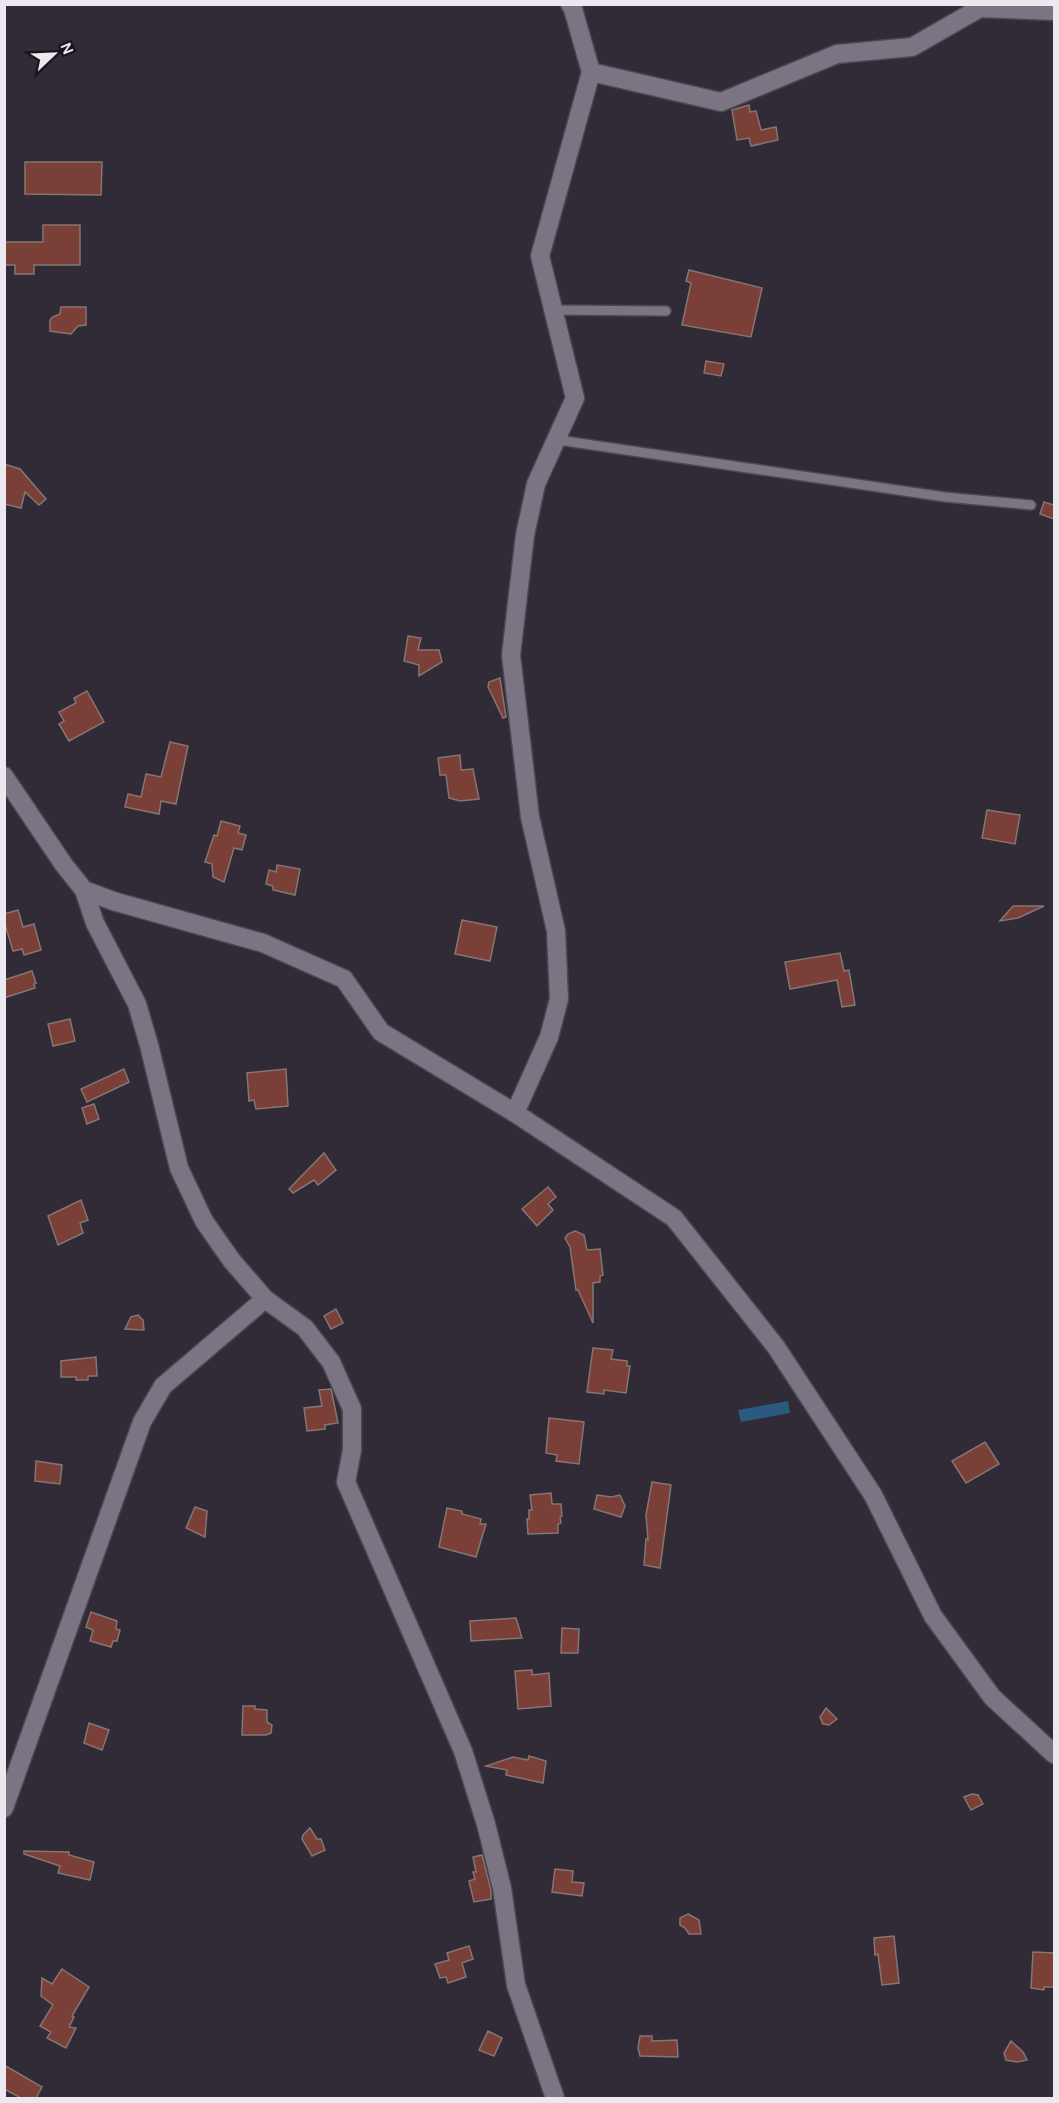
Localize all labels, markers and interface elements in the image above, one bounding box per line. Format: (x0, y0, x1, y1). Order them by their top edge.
north arrow (24, 24, 84, 84)
text: N (56, 39, 78, 57)

